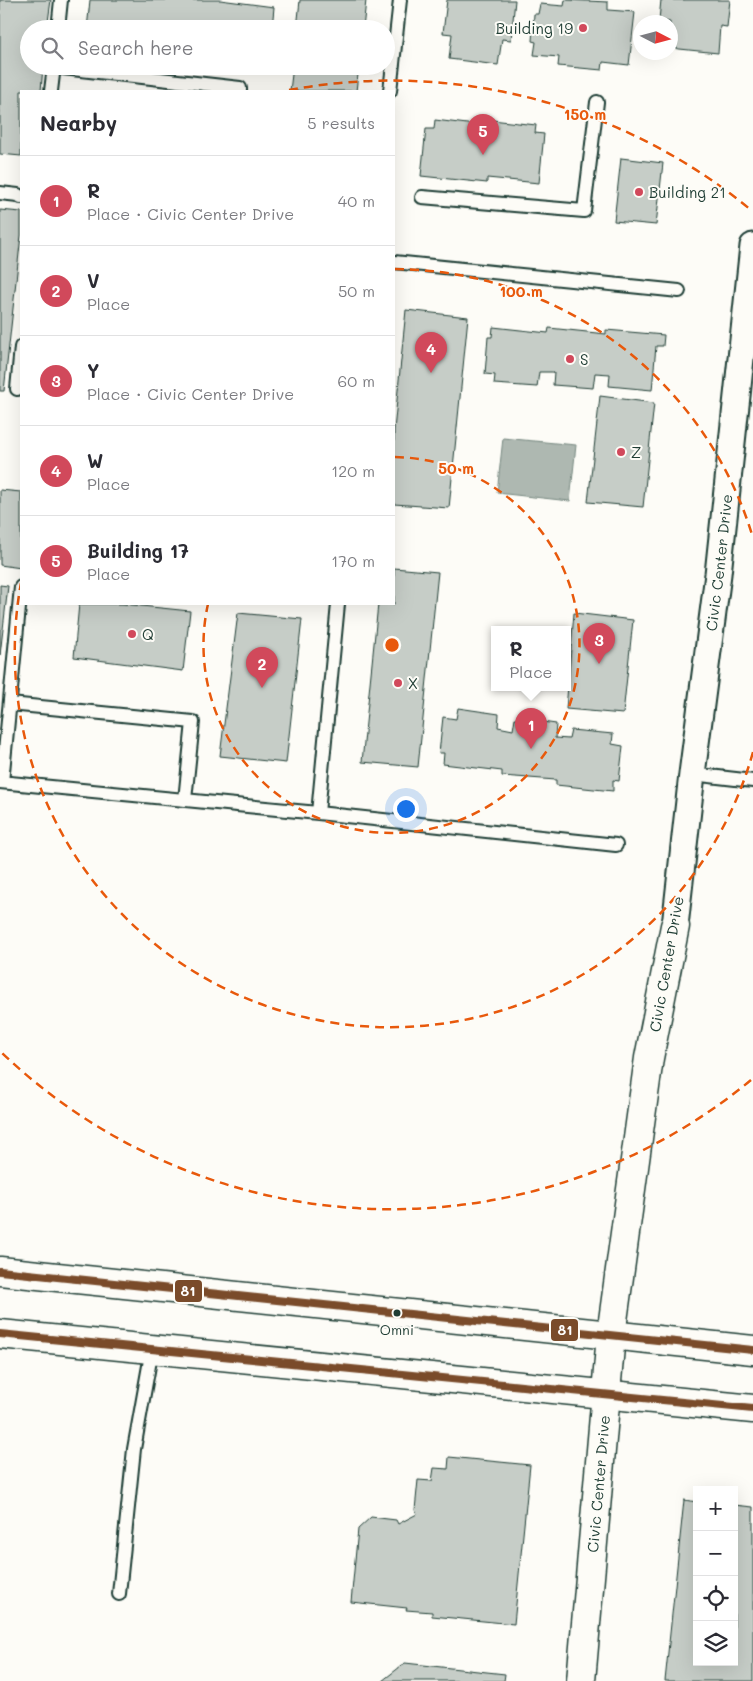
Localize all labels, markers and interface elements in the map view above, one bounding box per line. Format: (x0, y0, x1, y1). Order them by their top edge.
north arrow (633, 15, 678, 60)
place label: Building 19 (496, 18, 573, 38)
search box (20, 20, 395, 75)
marker: Building 19 (577, 22, 589, 34)
icon: search (38, 34, 66, 62)
text: Search here (78, 35, 194, 60)
text: 150 m (564, 104, 606, 124)
text: Nearby (40, 109, 117, 136)
text: 5 results (307, 112, 375, 133)
pin: 5 (467, 114, 499, 155)
text: R (87, 178, 100, 203)
place label: Building 21 (649, 182, 726, 202)
marker: Building 21 (633, 186, 645, 198)
text: 1 (52, 190, 60, 211)
text: 40 m (338, 190, 375, 211)
text: Place · Civic Center Drive (87, 203, 294, 224)
text: V (87, 268, 100, 293)
text: 2 (52, 280, 60, 301)
text: 50 m (338, 280, 375, 301)
text: 100 m (499, 281, 543, 301)
text: Place (87, 293, 130, 314)
pin: 4 (415, 332, 447, 373)
place label: S (580, 349, 588, 369)
marker: S (564, 353, 576, 365)
text: Y (87, 358, 99, 383)
text: 3 (51, 370, 61, 391)
text: 60 m (338, 370, 375, 391)
text: Place · Civic Center Drive (87, 383, 294, 404)
place label: Z (631, 442, 641, 462)
marker: Z (615, 446, 627, 458)
text: W (87, 448, 103, 473)
text: 50 m (438, 458, 474, 478)
text: 4 (51, 460, 61, 481)
text: 120 m (331, 460, 375, 481)
text: Place (87, 473, 130, 494)
street label: Civic Center Drive (701, 493, 736, 632)
text: Building 17 (87, 538, 189, 563)
text: 5 (51, 550, 61, 571)
text: 170 m (331, 550, 375, 571)
text: Place (87, 563, 130, 584)
pin: 3 (583, 623, 615, 664)
place label: Q (142, 624, 154, 644)
popup (491, 626, 571, 691)
marker: Q (126, 628, 138, 640)
centre of rings (383, 636, 401, 654)
text: R (509, 636, 523, 661)
pin: 2 (246, 647, 278, 688)
text: Place (509, 661, 553, 682)
place label: X (408, 673, 418, 693)
marker: X (392, 677, 404, 689)
pin: 1 (515, 708, 547, 749)
your location (393, 796, 419, 822)
street label: Civic Center Drive (644, 894, 688, 1034)
line badge: 81 (174, 1279, 203, 1303)
text: 81 (181, 1281, 195, 1300)
marker: Omni (392, 1308, 402, 1318)
line badge: 81 (550, 1318, 579, 1342)
place label: Omni (380, 1320, 414, 1339)
text: 81 (558, 1320, 572, 1339)
street label: Civic Center Drive (582, 1414, 614, 1553)
map controls (693, 1486, 738, 1666)
button: + (693, 1486, 738, 1531)
button: − (693, 1531, 738, 1576)
button: locate (693, 1576, 738, 1621)
button: layers (693, 1621, 738, 1666)

